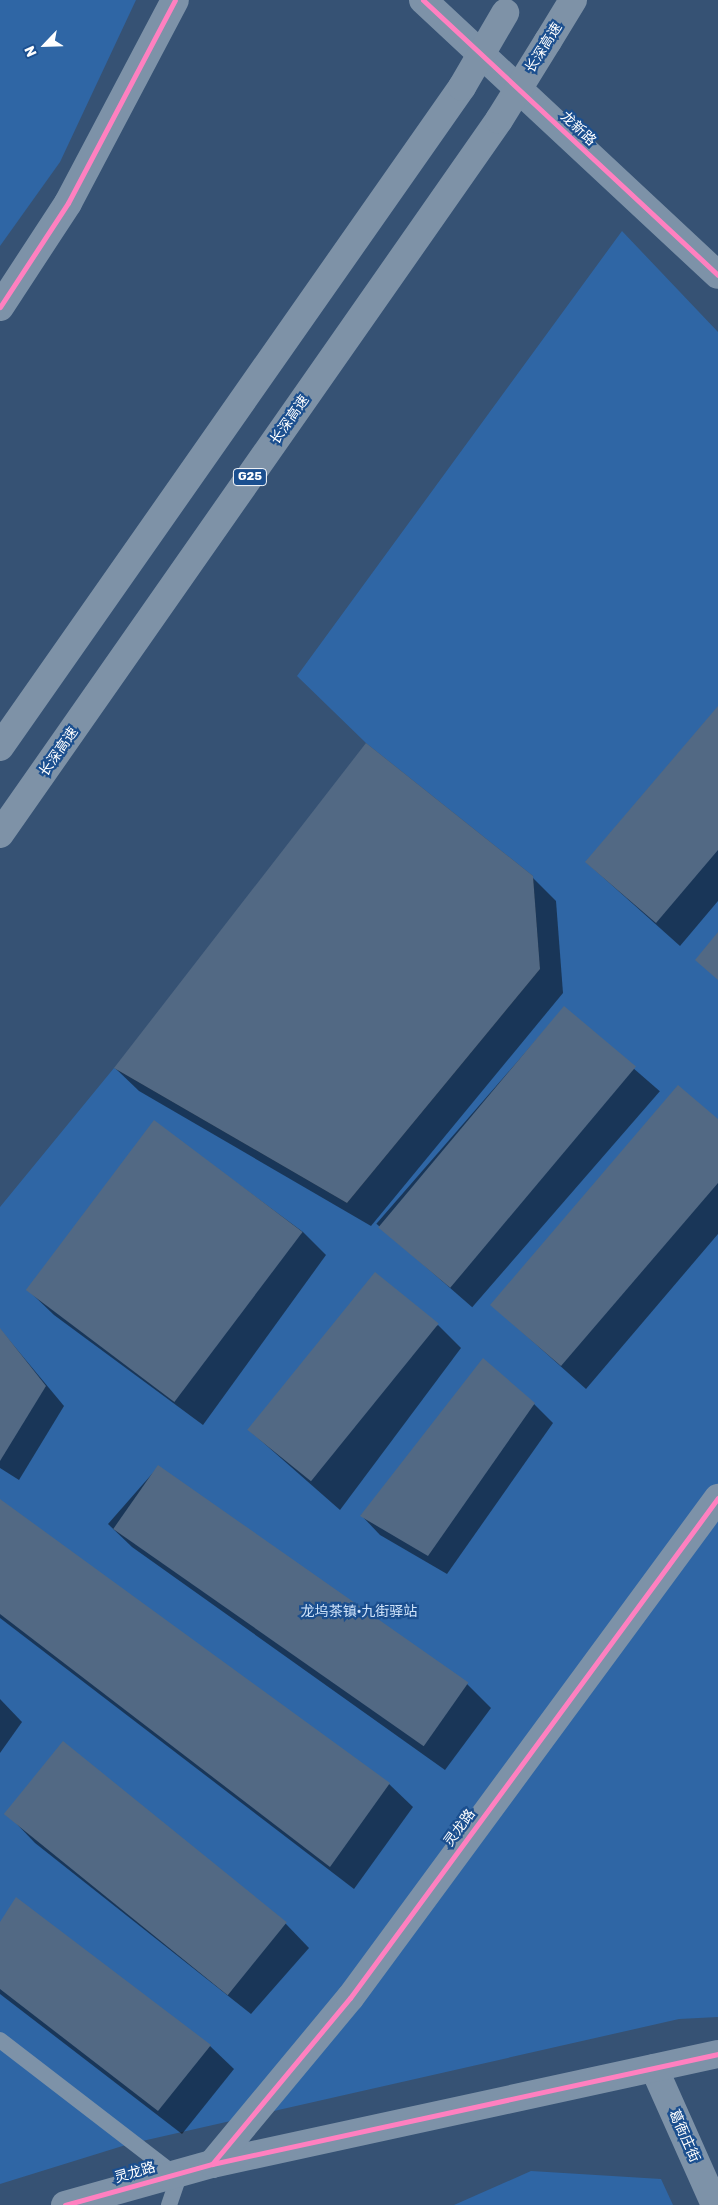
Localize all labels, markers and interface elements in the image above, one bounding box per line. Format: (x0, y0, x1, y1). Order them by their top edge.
north arrow (20, 20, 70, 70)
street label: 长深高速 (522, 20, 566, 76)
text: N (21, 43, 41, 59)
street label: 龙新路 (557, 109, 599, 149)
street label: 长深高速 (267, 392, 313, 448)
road number: G25 (232, 468, 268, 487)
street label: 长深高速 (36, 724, 82, 780)
park label: 龙坞茶镇·九街驿站 (301, 1604, 417, 1620)
street label: 灵龙路 (441, 1806, 479, 1850)
street label: 葛衙庄街 (665, 2107, 703, 2165)
street label: 灵龙路 (112, 2159, 158, 2187)

